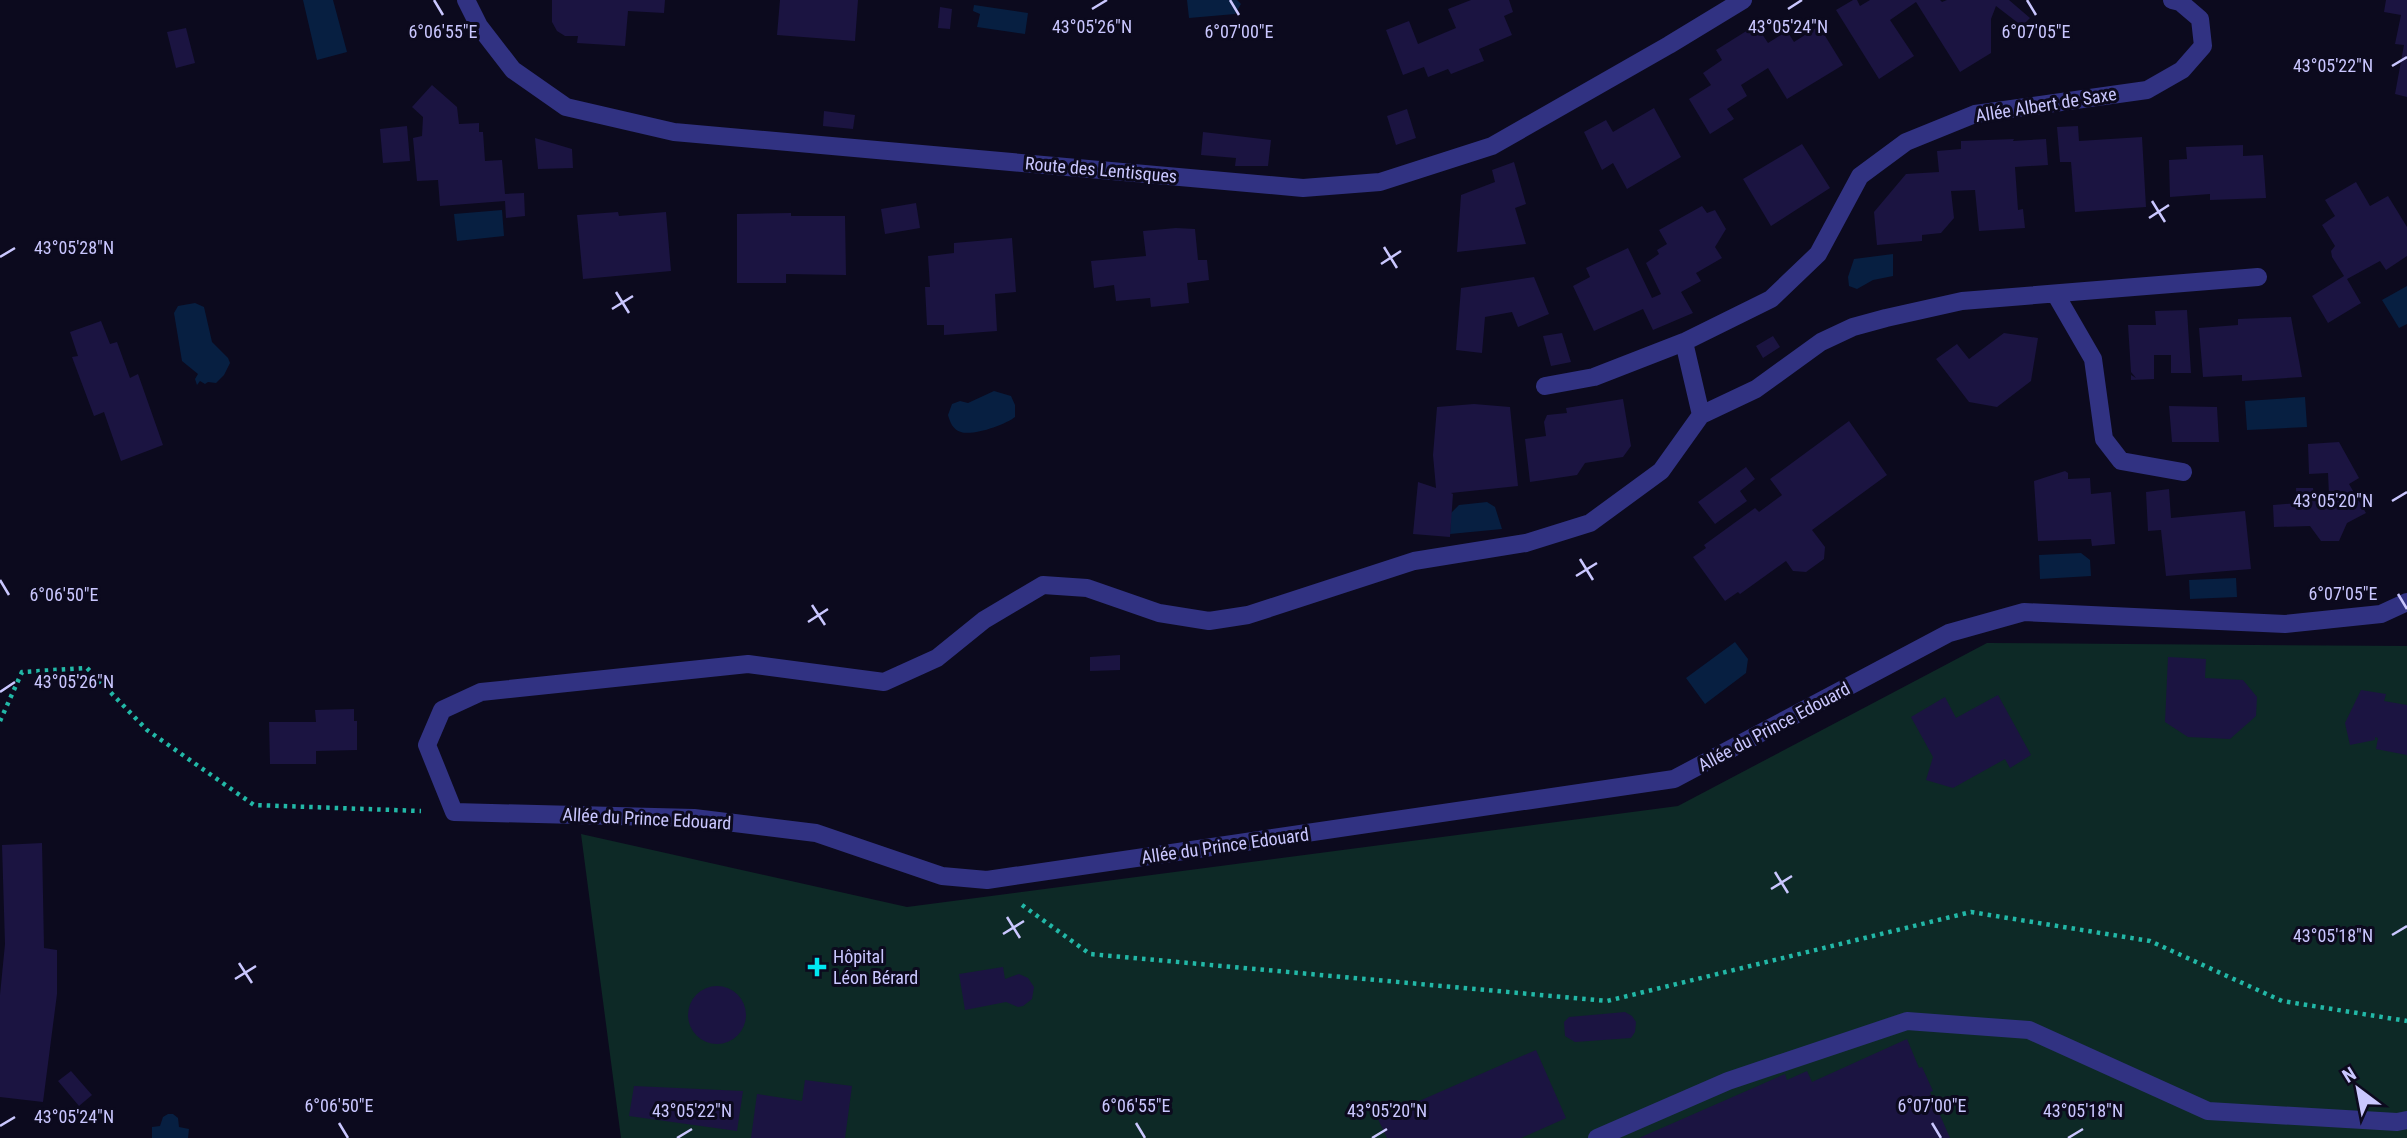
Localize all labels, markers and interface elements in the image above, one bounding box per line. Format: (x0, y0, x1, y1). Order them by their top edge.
text: 43°05'26"N (1052, 16, 1132, 37)
text: 43°05'24"N (1748, 16, 1828, 37)
text: 6°06'55"E (408, 21, 478, 42)
text: 6°07'00"E (1204, 21, 1274, 42)
text: 6°07'05"E (2001, 21, 2071, 42)
text: 43°05'22"N (2293, 55, 2373, 76)
street label: Allée Albert de Saxe (1974, 83, 2118, 126)
street label: Route des Lentisques (1024, 152, 1178, 187)
text: 43°05'28"N (34, 237, 114, 258)
text: 43°05'20"N (2293, 490, 2373, 511)
text: 6°07'05"E (2308, 583, 2378, 604)
text: 6°06'50"E (29, 584, 99, 605)
text: 43°05'26"N (34, 671, 114, 692)
street label: Allée du Prince Edouard (1694, 678, 1853, 775)
street label: Allée du Prince Edouard (562, 804, 732, 833)
street label: Allée du Prince Edouard (1140, 823, 1310, 868)
text: 43°05'18"N (2293, 925, 2373, 946)
place label: Hôpital Léon Bérard (833, 946, 918, 988)
marker: Hôpital Léon Bérard (807, 957, 827, 977)
north arrow (2323, 1054, 2393, 1124)
text: N (2338, 1062, 2360, 1088)
text: 6°06'50"E (304, 1095, 374, 1116)
text: 6°06'55"E (1101, 1095, 1171, 1116)
text: 6°07'00"E (1897, 1095, 1967, 1116)
text: 43°05'22"N (652, 1100, 732, 1121)
text: 43°05'20"N (1347, 1100, 1427, 1121)
text: 43°05'18"N (2043, 1100, 2123, 1121)
text: 43°05'24"N (34, 1106, 114, 1127)

